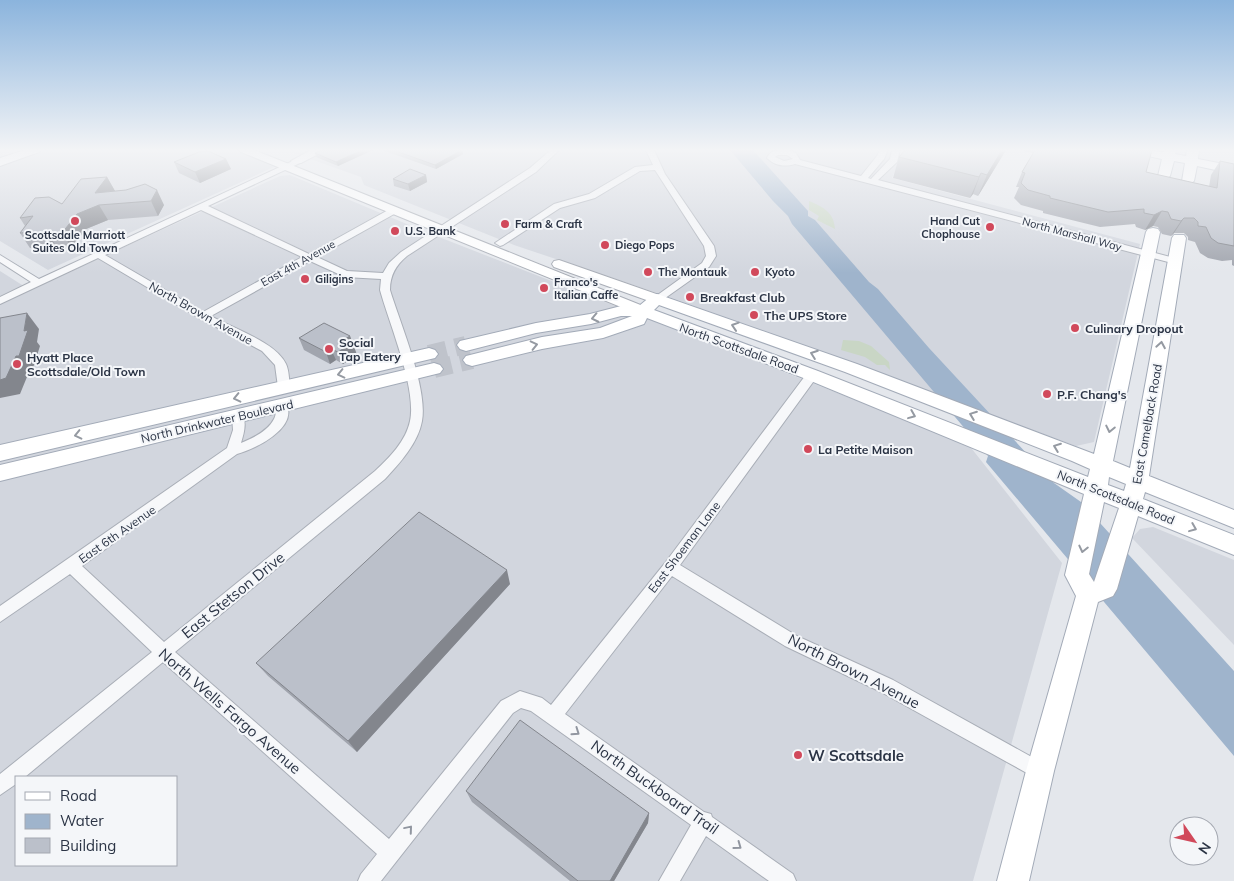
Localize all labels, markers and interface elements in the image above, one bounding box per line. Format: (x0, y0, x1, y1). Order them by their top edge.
place label: Hand Cut Chophouse (921, 214, 980, 241)
street label: North Marshall Way (1021, 214, 1123, 254)
marker: Scottsdale Marriott Suites Old Town (69, 215, 81, 227)
place label: Farm & Craft (515, 217, 582, 231)
marker: Farm & Craft (499, 218, 511, 230)
marker: Hand Cut Chophouse (984, 221, 996, 233)
place label: U.S. Bank (405, 224, 457, 238)
marker: U.S. Bank (389, 225, 401, 237)
place label: Scottsdale Marriott Suites Old Town (25, 228, 125, 255)
street label: East 4th Avenue (258, 237, 338, 289)
place label: Diego Pops (615, 238, 675, 252)
marker: Diego Pops (599, 239, 611, 251)
place label: The Montauk (658, 265, 728, 279)
place label: Kyoto (765, 265, 795, 279)
marker: The Montauk (642, 266, 654, 278)
marker: Kyoto (749, 266, 761, 278)
place label: Giligins (315, 272, 354, 286)
marker: Giligins (299, 273, 311, 285)
place label: Franco's Italian Caffe (554, 275, 618, 302)
street label: North Brown Avenue (146, 278, 256, 348)
marker: Franco's Italian Caffe (538, 282, 550, 294)
place label: Breakfast Club (700, 290, 785, 305)
marker: Breakfast Club (684, 291, 696, 303)
place label: The UPS Store (764, 308, 847, 323)
marker: The UPS Store (748, 309, 760, 321)
one-way arrow (591, 312, 600, 323)
street label: North Scottsdale Road (677, 319, 801, 377)
place label: Culinary Dropout (1085, 321, 1184, 336)
one-way arrow (732, 322, 740, 332)
marker: Culinary Dropout (1069, 322, 1081, 334)
place label: Social Tap Eatery (339, 335, 401, 364)
one-way arrow (530, 340, 539, 351)
one-way arrow (1156, 341, 1166, 350)
marker: Social Tap Eatery (323, 343, 335, 355)
place label: Hyatt Place Scottsdale/Old Town (27, 350, 145, 379)
one-way arrow (811, 350, 819, 360)
marker: Hyatt Place Scottsdale/Old Town (11, 358, 23, 370)
street label: East Camelback Road (1129, 363, 1165, 485)
one-way arrow (336, 368, 345, 379)
place label: P.F. Chang's (1057, 387, 1127, 402)
marker: P.F. Chang's (1041, 388, 1053, 400)
one-way arrow (232, 392, 241, 403)
street label: North Drinkwater Boulevard (139, 396, 295, 446)
one-way arrow (907, 409, 916, 420)
one-way arrow (969, 411, 978, 421)
one-way arrow (1105, 424, 1116, 433)
one-way arrow (74, 429, 83, 440)
place label: La Petite Maison (818, 442, 913, 457)
marker: La Petite Maison (802, 443, 814, 455)
one-way arrow (1053, 443, 1062, 453)
street label: North Scottsdale Road (1055, 467, 1177, 527)
street label: East Shoeman Lane (645, 498, 723, 596)
street label: East 6th Avenue (76, 502, 158, 566)
one-way arrow (1188, 521, 1197, 532)
one-way arrow (1078, 544, 1089, 553)
street label: East Stetson Drive (178, 548, 288, 642)
street label: North Brown Avenue (785, 629, 923, 713)
street label: North Wells Fargo Avenue (155, 644, 305, 778)
one-way arrow (571, 726, 580, 735)
street label: North Buckboard Trail (587, 736, 723, 838)
place label: W Scottsdale (808, 746, 904, 765)
marker: W Scottsdale (792, 749, 804, 761)
legend (15, 776, 178, 866)
text: Road (60, 786, 97, 805)
text: Water (60, 811, 104, 830)
north arrow (1169, 816, 1219, 866)
one-way arrow (404, 826, 413, 835)
text: Building (60, 836, 116, 855)
text: N (1194, 839, 1215, 858)
one-way arrow (732, 840, 742, 849)

